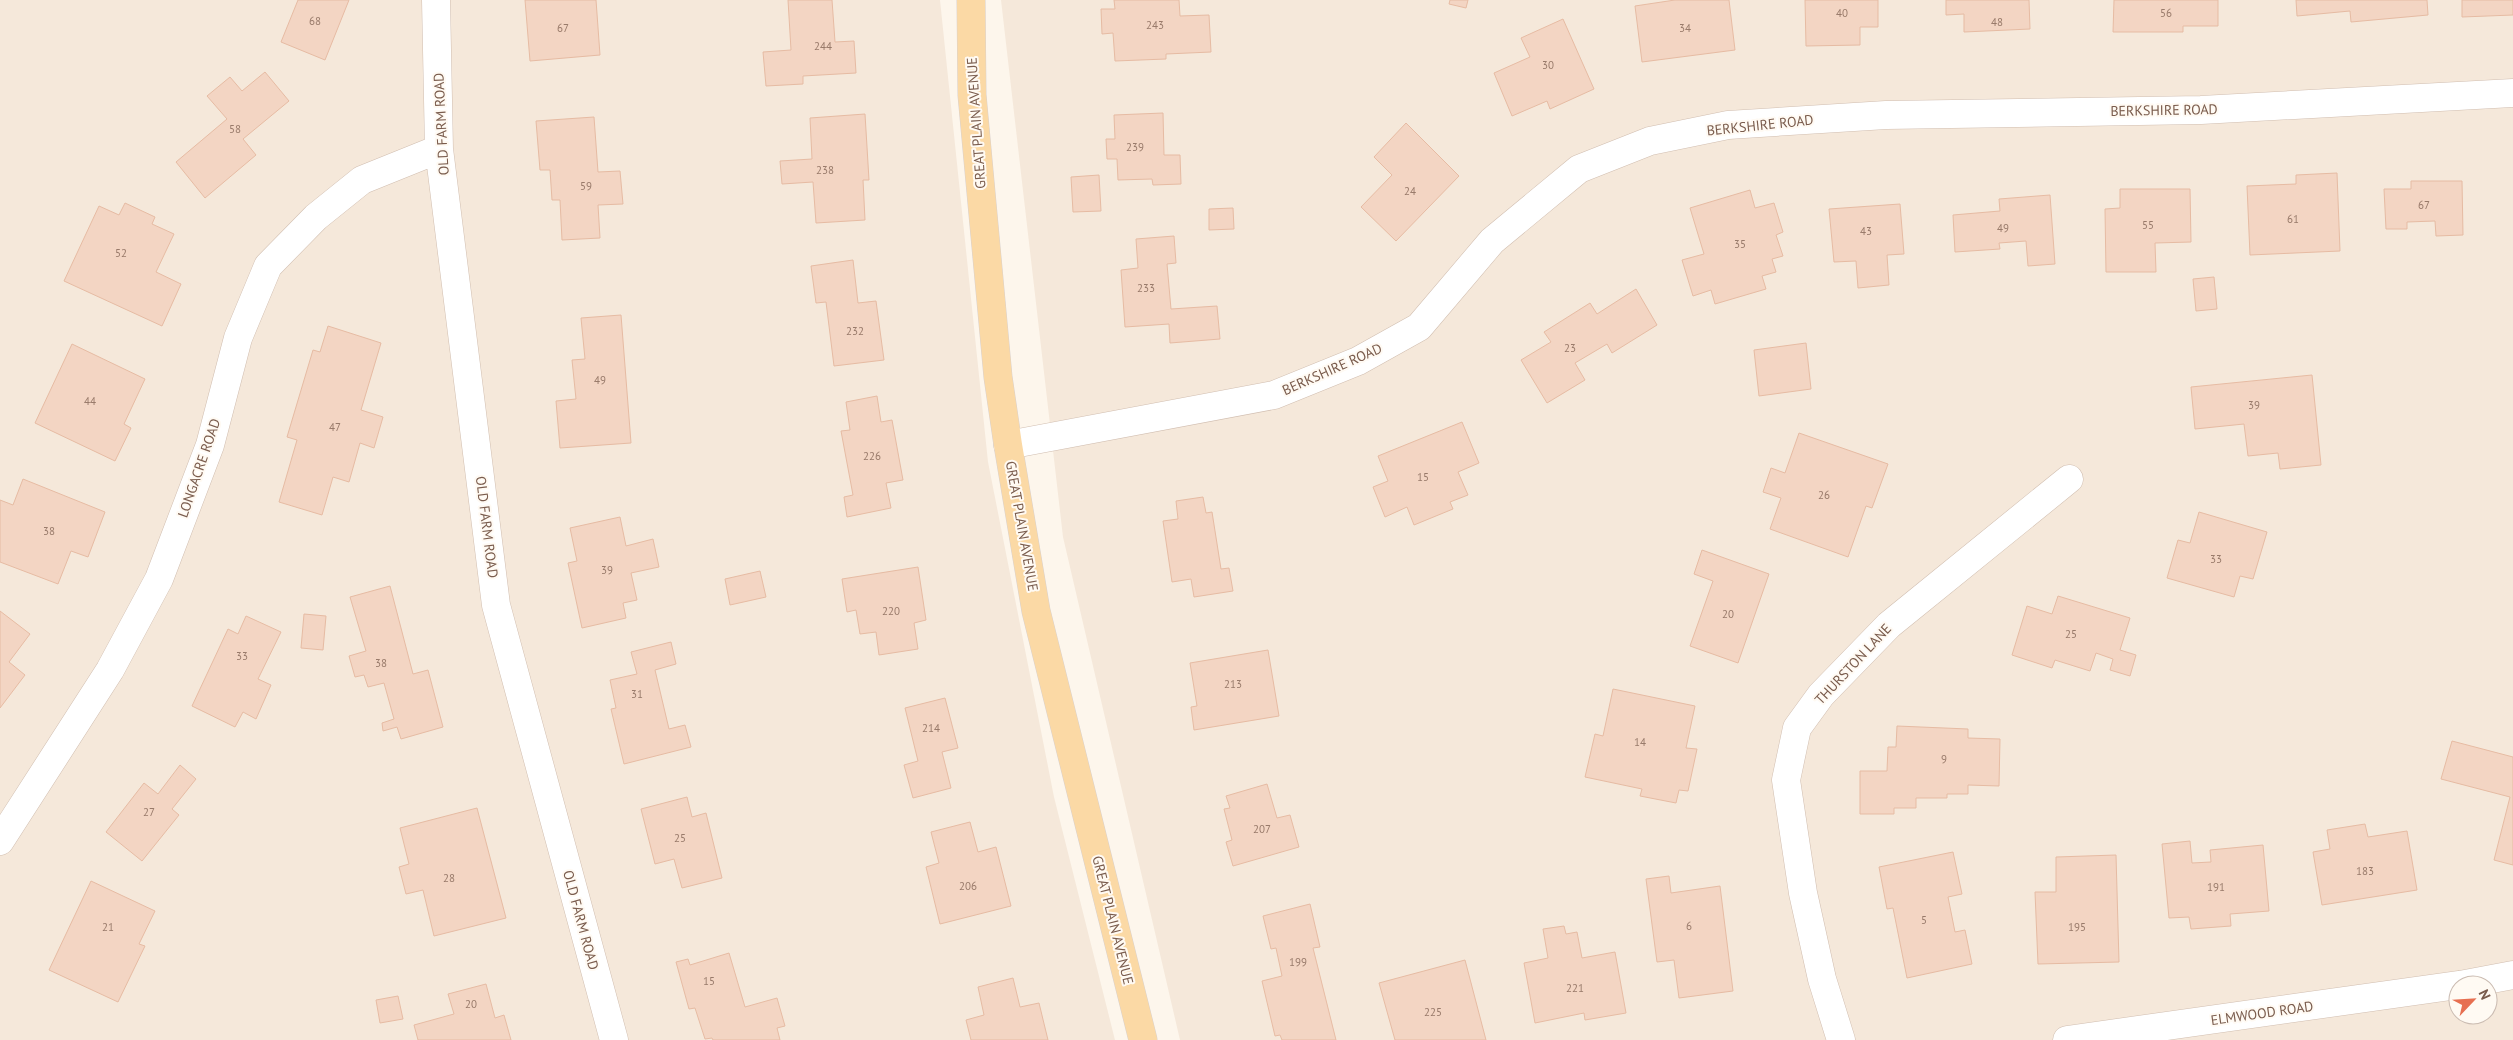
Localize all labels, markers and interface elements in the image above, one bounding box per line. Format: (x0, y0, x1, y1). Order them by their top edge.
house number: 40 (1836, 6, 1848, 20)
house number: 56 (2160, 6, 2172, 20)
house number: 68 (309, 14, 321, 28)
house number: 48 (1991, 15, 2003, 29)
house number: 243 (1146, 18, 1164, 32)
house number: 67 (557, 21, 569, 35)
house number: 34 (1679, 21, 1691, 35)
house number: 244 (814, 39, 832, 53)
street label: GREAT PLAIN AVENUE (962, 57, 990, 189)
house number: 30 (1542, 58, 1554, 72)
street label: OLD FARM ROAD (429, 72, 453, 176)
street label: BERKSHIRE ROAD (2110, 100, 2218, 120)
street label: BERKSHIRE ROAD (1706, 110, 1814, 140)
house number: 58 (229, 122, 241, 136)
house number: 239 (1126, 140, 1144, 154)
house number: 238 (816, 163, 834, 177)
house number: 59 (580, 179, 592, 193)
house number: 24 (1404, 184, 1416, 198)
house number: 67 (2418, 198, 2430, 212)
house number: 61 (2287, 212, 2299, 226)
house number: 55 (2142, 218, 2154, 232)
house number: 49 (1997, 221, 2009, 235)
house number: 43 (1860, 224, 1872, 238)
house number: 35 (1734, 237, 1746, 251)
house number: 52 (115, 246, 127, 260)
house number: 233 (1137, 281, 1155, 295)
house number: 232 (846, 324, 864, 338)
street label: BERKSHIRE ROAD (1279, 339, 1385, 399)
house number: 23 (1564, 341, 1576, 355)
house number: 49 (594, 373, 606, 387)
house number: 44 (84, 394, 96, 408)
house number: 39 (2248, 398, 2260, 412)
street label: LONGACRE ROAD (174, 416, 224, 520)
house number: 47 (329, 420, 341, 434)
house number: 226 (863, 449, 881, 463)
street label: GREAT PLAIN AVENUE (1002, 460, 1042, 592)
house number: 15 (1417, 470, 1429, 484)
street label: OLD FARM ROAD (472, 475, 502, 579)
house number: 26 (1818, 488, 1830, 502)
house number: 38 (43, 524, 55, 538)
house number: 33 (2210, 552, 2222, 566)
house number: 39 (601, 563, 613, 577)
house number: 220 (882, 604, 900, 618)
house number: 20 (1722, 607, 1734, 621)
street label: THURSTON LANE (1811, 620, 1895, 708)
house number: 25 (2065, 627, 2077, 641)
house number: 33 (236, 649, 248, 663)
house number: 38 (375, 656, 387, 670)
house number: 213 (1224, 677, 1242, 691)
house number: 31 (631, 687, 643, 701)
house number: 214 (922, 721, 940, 735)
house number: 14 (1634, 735, 1646, 749)
house number: 9 (1941, 752, 1947, 766)
house number: 27 (143, 805, 155, 819)
house number: 207 (1253, 822, 1271, 836)
house number: 25 (674, 831, 686, 845)
street label: GREAT PLAIN AVENUE (1088, 854, 1138, 986)
house number: 183 (2356, 864, 2374, 878)
street label: OLD FARM ROAD (559, 868, 603, 972)
house number: 28 (443, 871, 455, 885)
house number: 206 (959, 879, 977, 893)
house number: 191 (2207, 880, 2225, 894)
house number: 5 (1921, 913, 1927, 927)
house number: 6 (1686, 919, 1692, 933)
house number: 21 (102, 920, 114, 934)
house number: 195 (2068, 920, 2086, 934)
house number: 199 (1289, 955, 1307, 969)
house number: 15 (703, 974, 715, 988)
north arrow (2448, 975, 2498, 1025)
house number: 221 (1566, 981, 1584, 995)
text: N (2475, 987, 2495, 1002)
house number: 20 (465, 997, 477, 1011)
street label: ELMWOOD ROAD (2210, 997, 2314, 1029)
house number: 225 (1424, 1005, 1442, 1019)

